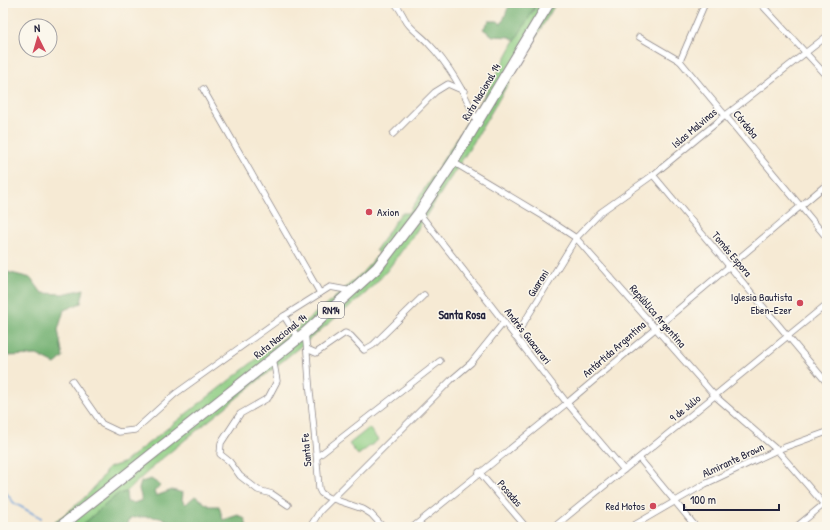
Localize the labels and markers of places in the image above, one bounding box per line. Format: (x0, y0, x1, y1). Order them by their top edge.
place label: Axion (377, 205, 399, 219)
marker: Axion (364, 207, 374, 217)
place label: Iglesia Bautista Eben-Ezer (731, 290, 793, 317)
marker: Iglesia Bautista Eben-Ezer (795, 298, 805, 308)
place label: Red Motos (605, 499, 645, 513)
marker: Red Motos (648, 501, 658, 511)

